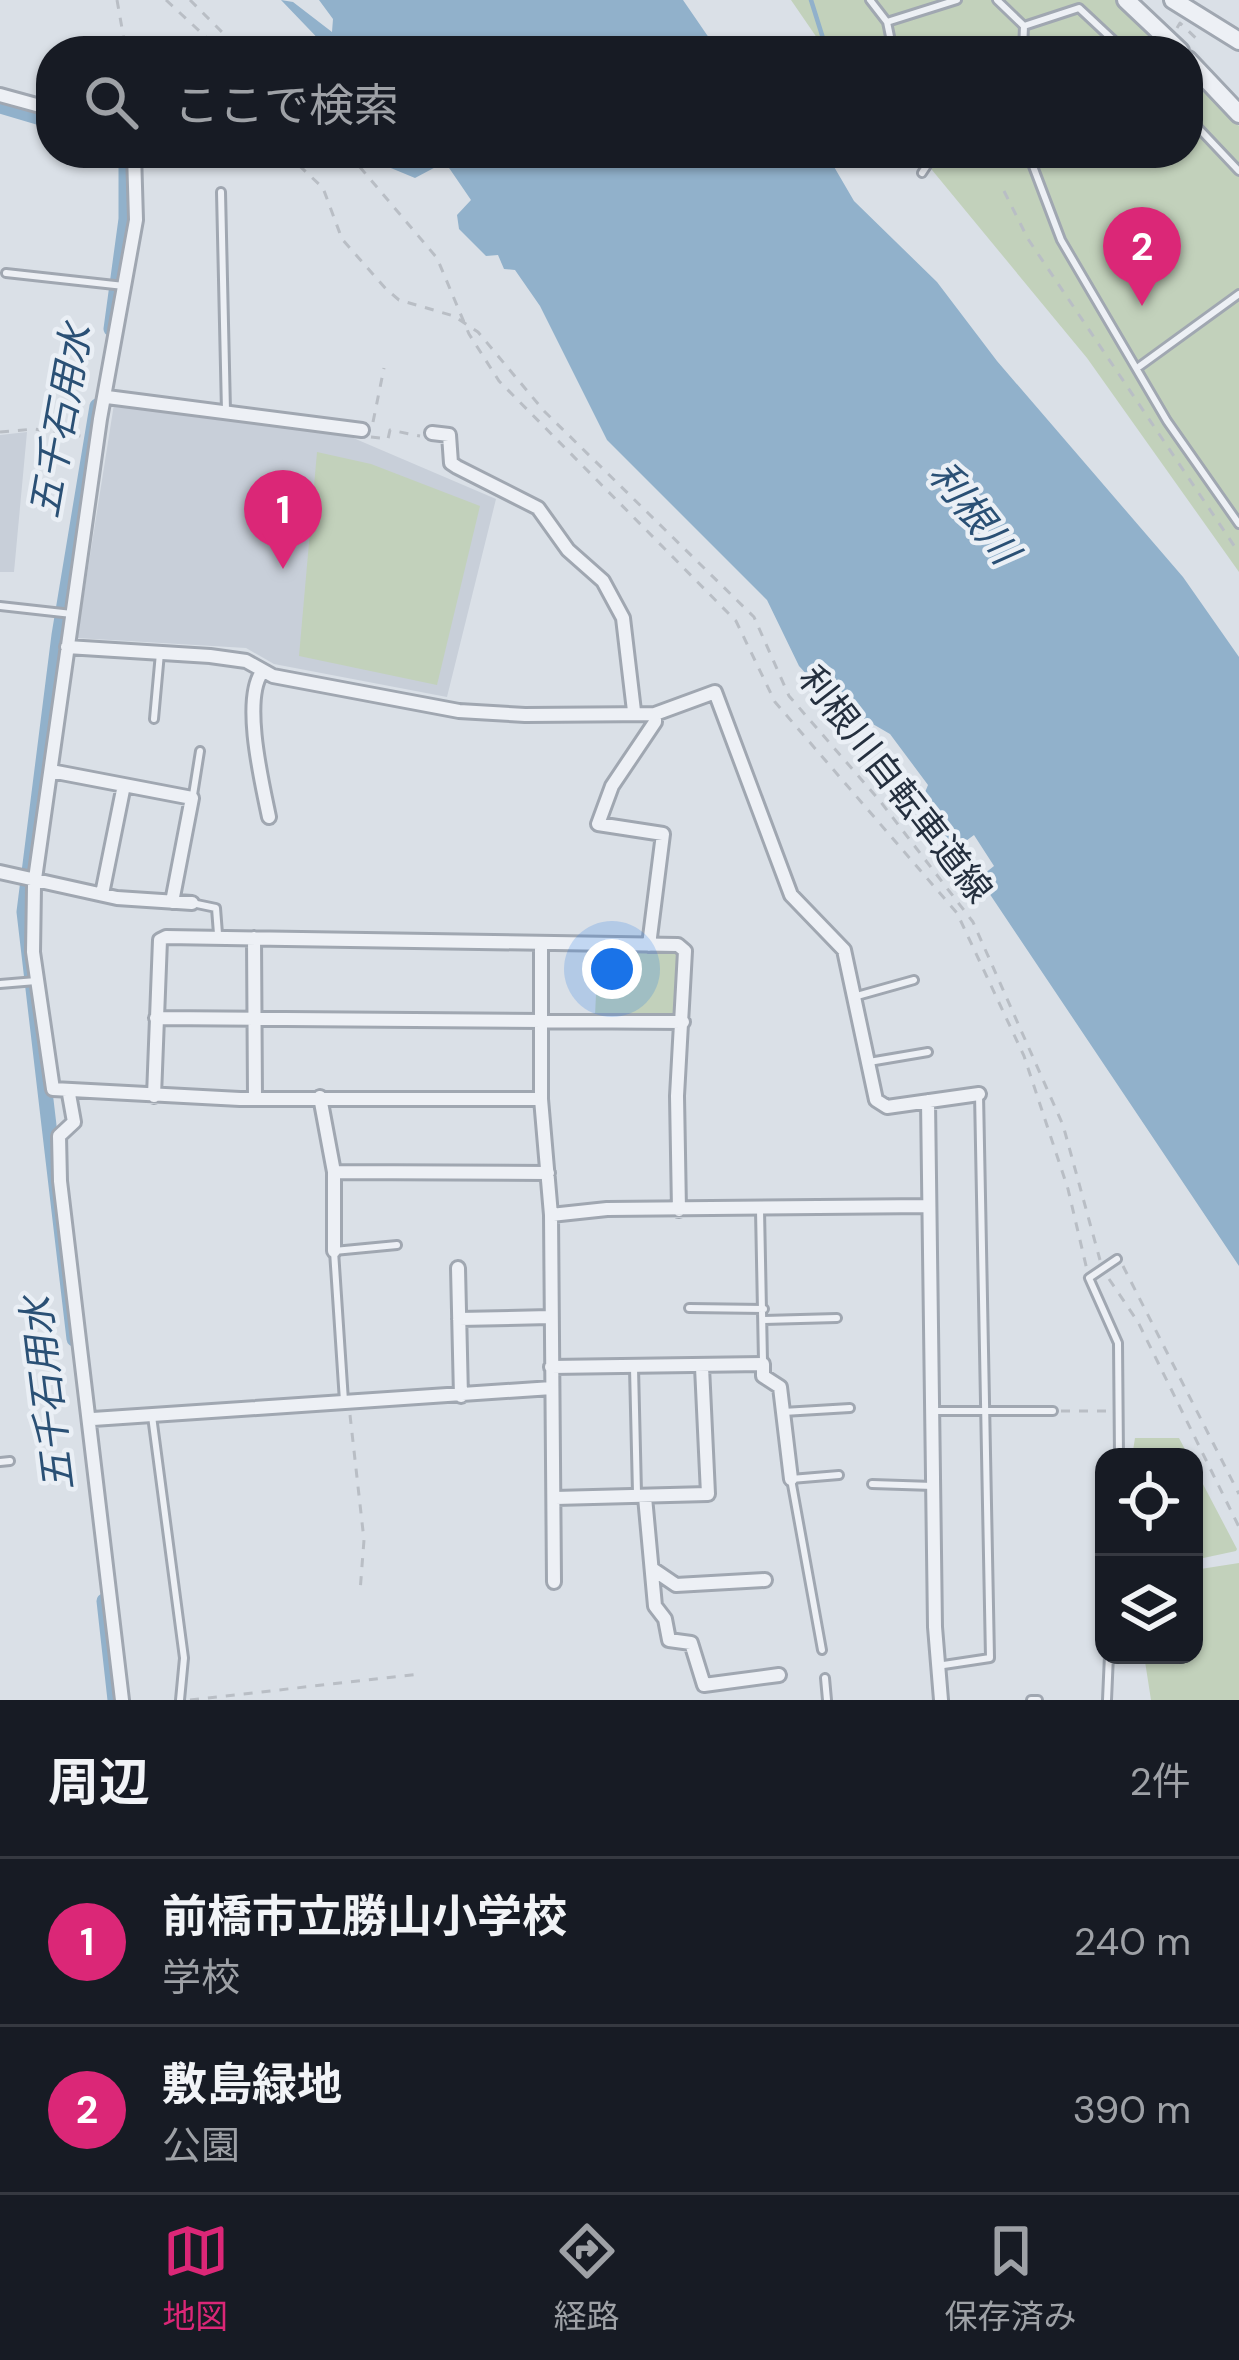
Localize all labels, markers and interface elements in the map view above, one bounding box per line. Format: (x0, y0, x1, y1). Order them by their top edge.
search box (36, 36, 1203, 168)
icon: search (78, 69, 144, 135)
text: ここで検索 (174, 76, 399, 135)
pin: 2 (1103, 207, 1181, 306)
water label: 五千石用水 (18, 317, 103, 522)
water label: 利根川 (917, 451, 1032, 577)
pin: 1 (244, 470, 322, 569)
street label: 利根川自転車道線 (788, 656, 1003, 912)
your location (582, 939, 642, 999)
water label: 五千石用水 (10, 1290, 85, 1494)
map controls (1095, 1448, 1203, 1664)
button: locate (1095, 1448, 1203, 1556)
button: layers (1095, 1556, 1203, 1664)
text: 周辺 (48, 1749, 150, 1816)
text: 2件 (1130, 1756, 1191, 1807)
text: 前橋市立勝山小学校 (162, 1887, 567, 1946)
text: 1 (80, 1916, 94, 1967)
text: 240 m (1074, 1916, 1191, 1967)
text: 学校 (162, 1952, 240, 2003)
text: 敷島緑地 (162, 2055, 342, 2114)
text: 2 (76, 2084, 98, 2135)
text: 390 m (1073, 2084, 1191, 2135)
text: 公園 (162, 2120, 240, 2171)
tab: 地図 (163, 2218, 229, 2338)
tab: 経路 (554, 2218, 620, 2338)
tab: 保存済み (945, 2218, 1077, 2338)

